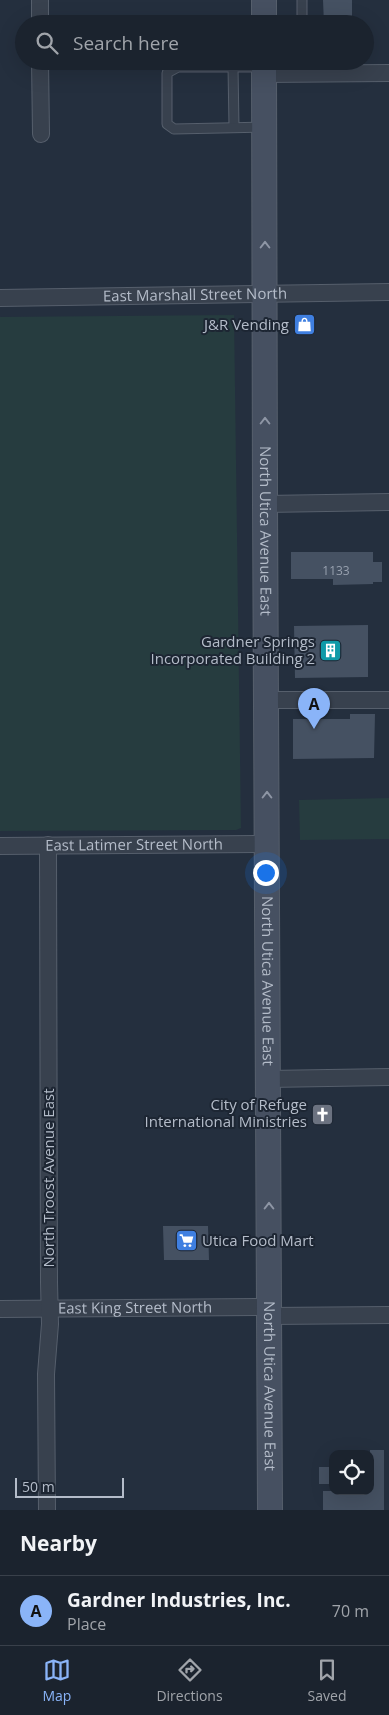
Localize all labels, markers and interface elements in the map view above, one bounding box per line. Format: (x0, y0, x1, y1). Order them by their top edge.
search box (15, 15, 374, 70)
icon: search (33, 29, 61, 57)
text: Search here (73, 30, 179, 56)
one-way arrow (260, 241, 270, 248)
street label: East Marshall Street North (103, 283, 287, 305)
shop icon: J&R Vending (293, 313, 317, 337)
place label: J&R Vending (202, 314, 289, 334)
one-way arrow (260, 416, 270, 424)
street label: North Utica Avenue East (256, 446, 277, 616)
house number: 1133 (322, 562, 350, 579)
place label: Gardner Springs Incorporated Building 2 (151, 631, 315, 668)
building icon: Gardner Springs Incorporated Building 2 (319, 639, 343, 663)
pin: A (298, 688, 330, 729)
one-way arrow (262, 791, 272, 798)
street label: East Latimer Street North (45, 833, 223, 855)
your location (253, 860, 279, 886)
street label: North Utica Avenue East (258, 896, 279, 1066)
street label: North Troost Avenue East (38, 1088, 58, 1268)
place label: City of Refuge International Ministries (145, 1094, 307, 1131)
church icon: City of Refuge International Ministries (311, 1102, 335, 1126)
one-way arrow (264, 1202, 274, 1210)
supermarket icon: Utica Food Mart (174, 1229, 198, 1253)
place label: Utica Food Mart (202, 1230, 314, 1250)
street label: East King Street North (58, 1296, 212, 1318)
street label: North Utica Avenue East (260, 1301, 281, 1471)
map controls (329, 1450, 374, 1495)
button: locate (329, 1450, 374, 1495)
scale bar (15, 1475, 124, 1498)
text: 50 m (22, 1477, 55, 1496)
text: Nearby (20, 1529, 97, 1557)
text: Gardner Industries, Inc. (67, 1587, 291, 1613)
text: A (30, 1600, 42, 1622)
text: 70 m (332, 1600, 369, 1622)
text: Place (67, 1613, 106, 1635)
tab: Map (42, 1656, 71, 1705)
tab: Directions (156, 1656, 223, 1705)
tab: Saved (308, 1656, 346, 1705)

